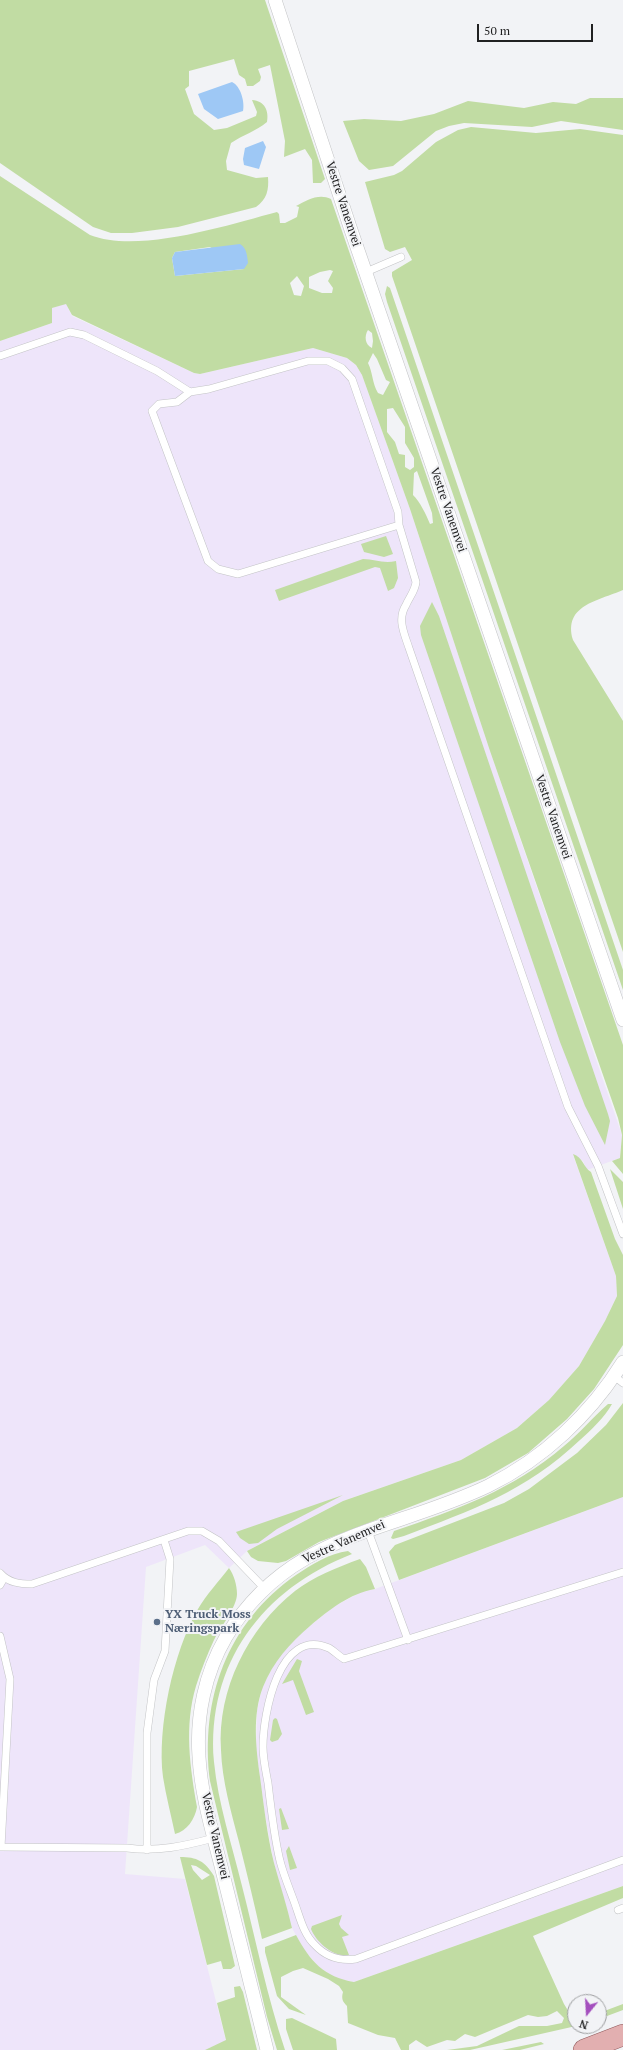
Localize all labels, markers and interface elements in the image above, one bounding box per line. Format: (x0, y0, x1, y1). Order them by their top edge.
scale bar (479, 16, 595, 42)
text: 50 m (484, 23, 510, 38)
street label: Vestre Vanemvei (322, 160, 364, 248)
street label: Vestre Vanemvei (427, 466, 469, 554)
street label: Vestre Vanemvei (532, 773, 574, 861)
street label: Vestre Vanemvei (301, 1517, 387, 1567)
place label: YX Truck Moss Næringspark (165, 1608, 251, 1636)
marker: YX Truck Moss Næringspark (152, 1617, 162, 1627)
street label: Vestre Vanemvei (198, 1791, 232, 1881)
north arrow (567, 1994, 607, 2034)
text: N (577, 2017, 590, 2032)

